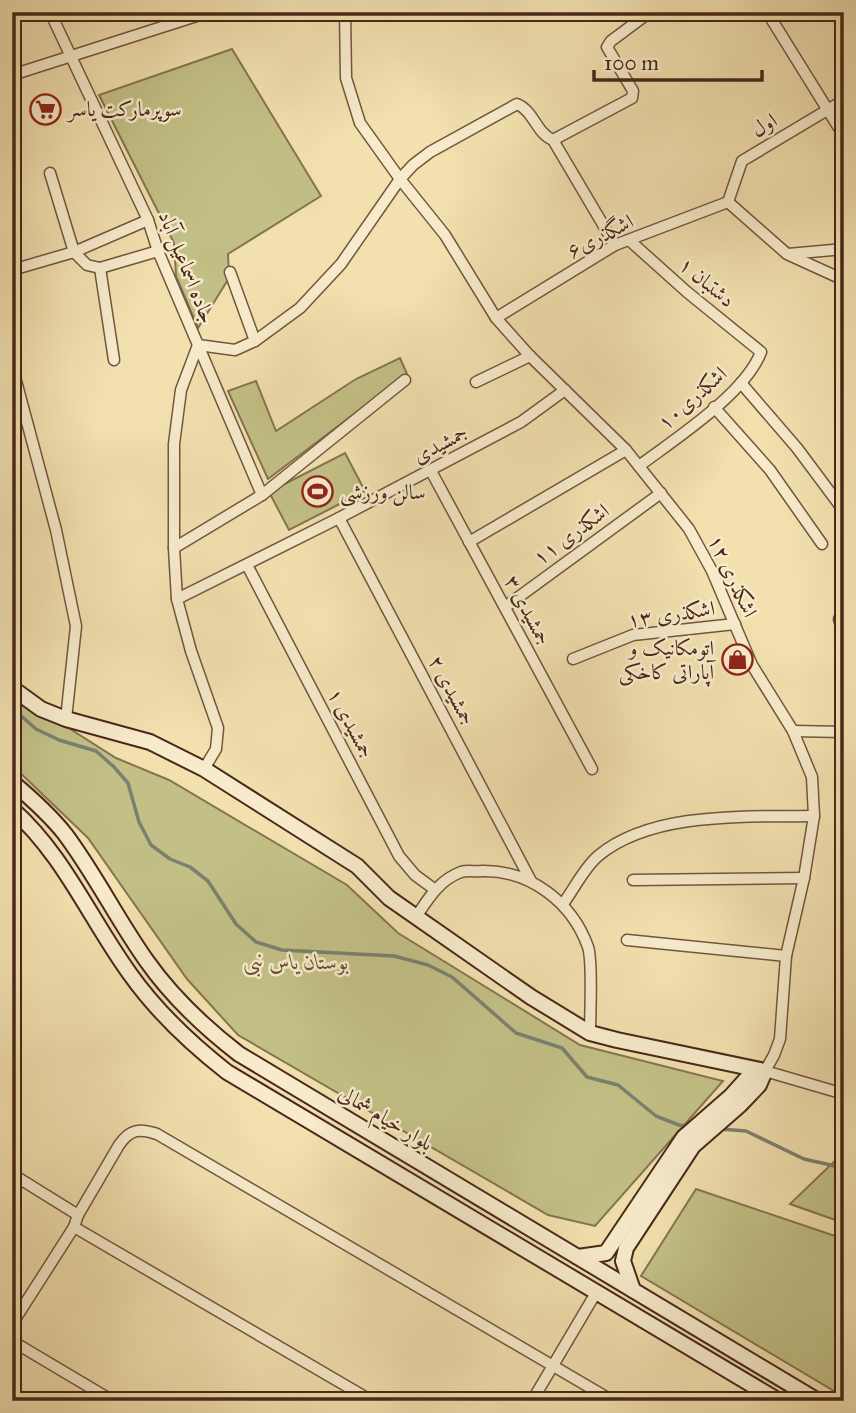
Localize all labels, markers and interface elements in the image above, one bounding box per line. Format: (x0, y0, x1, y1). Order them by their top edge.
scale bar (594, 38, 762, 82)
text: 100 m (604, 50, 659, 76)
supermarket icon: سوپرمارکت یاسر (28, 92, 62, 126)
place label: سوپرمارکت یاسر (66, 96, 182, 123)
street label: اول (746, 107, 782, 143)
street label: جاده اسماعیل آباد (151, 207, 221, 328)
street label: اشگذری۶ (562, 208, 638, 264)
street label: دشتبان ۱ (674, 251, 740, 313)
street label: اشکذری۱۰ (652, 361, 732, 435)
street label: جمشیدی (408, 419, 472, 469)
sports icon: سالن ورزشی (300, 475, 334, 509)
place label: سالن ورزشی (340, 479, 426, 507)
street label: اشکذری ۱۱ (528, 498, 614, 570)
street label: اشکذری ۱۲ (703, 531, 763, 621)
street label: جمشیدی ۳ (499, 571, 557, 649)
street label: اشکذری ۱۳ (626, 595, 716, 633)
place label: اتومکانیک و آپاراتی کاخکی (619, 635, 716, 687)
shop icon: اتومکانیک و آپاراتی کاخکی (720, 643, 754, 677)
street label: جمشیدی ۲ (423, 651, 481, 729)
street label: جمشیدی ۱ (322, 684, 380, 762)
park label: بوستان یاس نبی (243, 949, 349, 977)
street label: بلوار خیام شمالی (331, 1080, 438, 1161)

